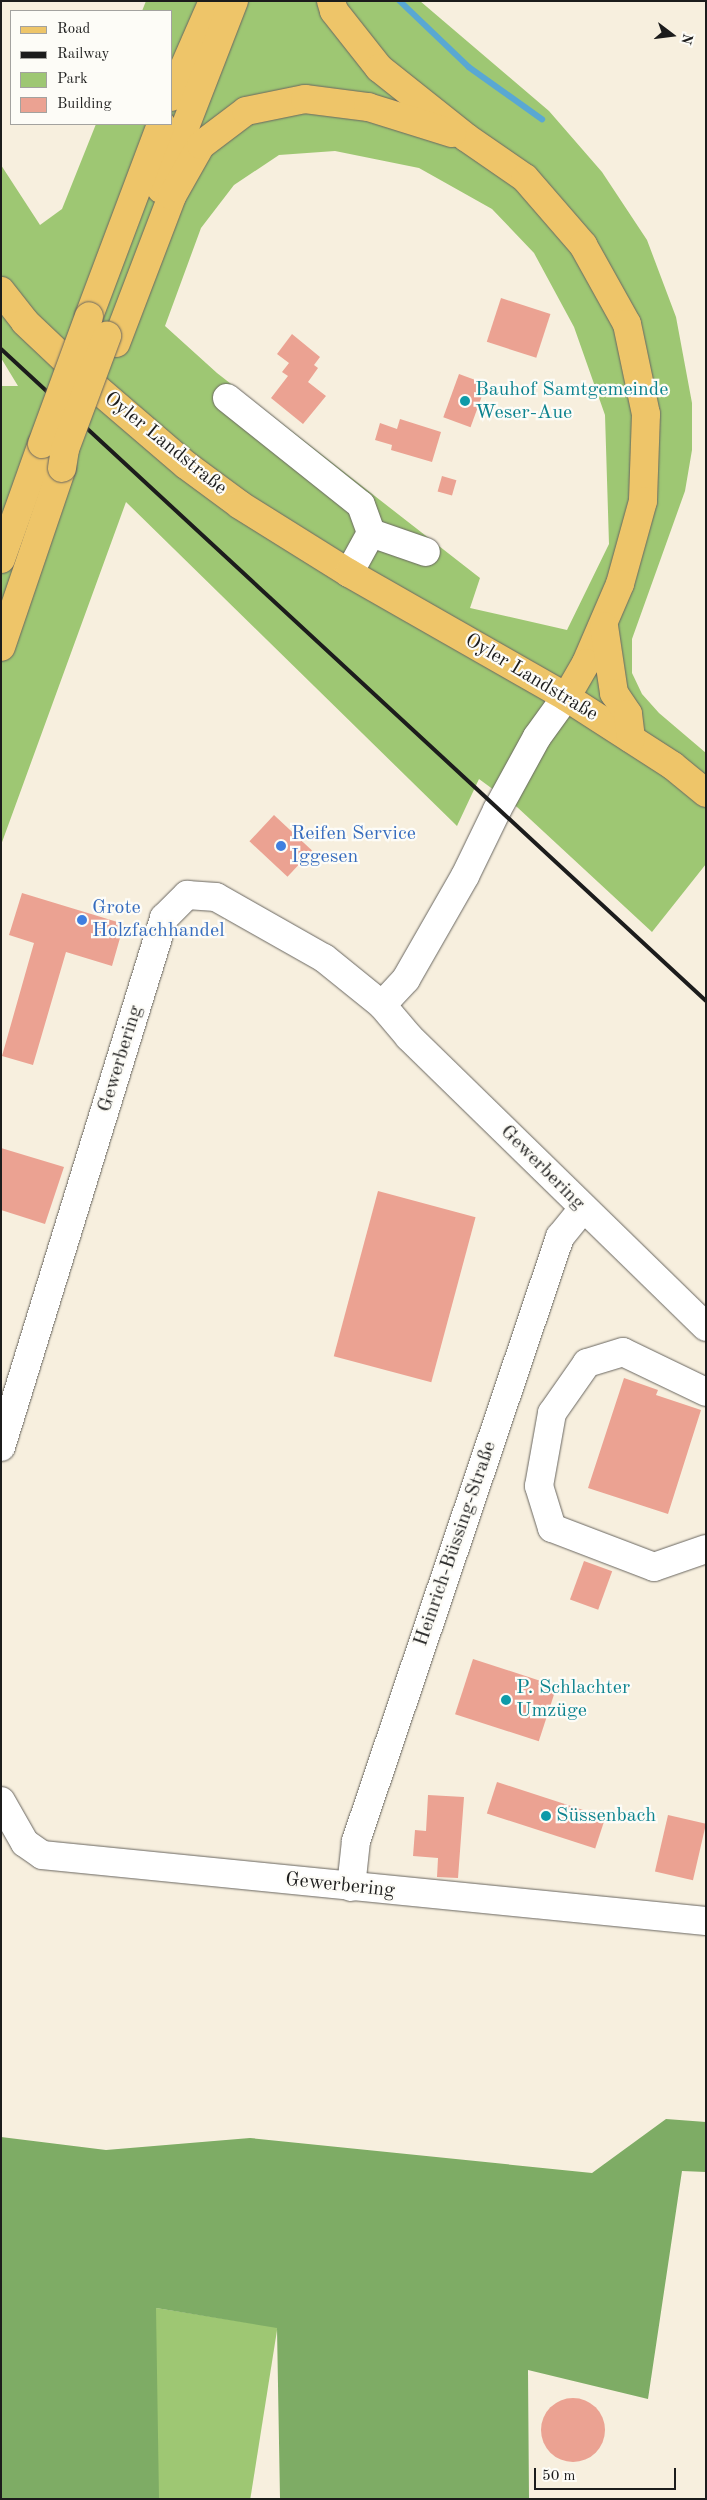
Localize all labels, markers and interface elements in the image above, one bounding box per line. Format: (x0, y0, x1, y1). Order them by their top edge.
legend (10, 10, 172, 125)
north arrow (647, 10, 697, 60)
text: Road (57, 22, 90, 37)
text: N (678, 32, 695, 46)
text: Railway (57, 47, 110, 62)
text: Park (57, 72, 88, 87)
text: Building (57, 97, 112, 112)
place label: Bauhof Samtgemeinde Weser-Aue (475, 378, 668, 425)
street label: Oyler Landstraße (99, 387, 231, 501)
marker: Bauhof Samtgemeinde Weser-Aue (459, 395, 471, 407)
street label: Oyler Landstraße (460, 629, 602, 727)
place label: Reifen Service Iggesen (291, 822, 416, 869)
marker: Reifen Service Iggesen (275, 840, 287, 852)
place label: Grote Holzfachhandel (92, 896, 225, 943)
marker: Grote Holzfachhandel (76, 914, 88, 926)
street label: Gewerbering (93, 1003, 149, 1115)
street label: Gewerbering (495, 1121, 589, 1215)
street label: Heinrich-Büssing-Straße (410, 1438, 502, 1650)
place label: P. Schlachter Umzüge (516, 1676, 630, 1723)
marker: P. Schlachter Umzüge (500, 1694, 512, 1706)
place label: Süssenbach (556, 1804, 656, 1828)
marker: Süssenbach (540, 1810, 552, 1822)
street label: Gewerbering (284, 1868, 396, 1904)
scale bar (537, 2458, 680, 2490)
text: 50 m (542, 2469, 576, 2484)

